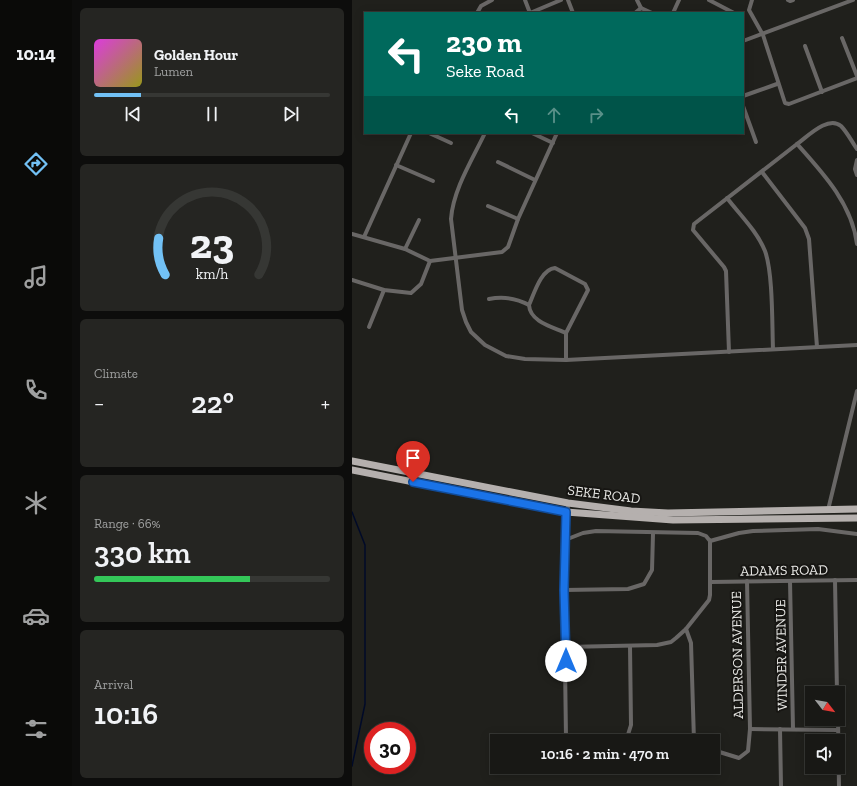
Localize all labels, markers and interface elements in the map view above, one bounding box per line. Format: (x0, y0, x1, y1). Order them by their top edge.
text: 230 m (446, 26, 522, 59)
icon: left (380, 28, 432, 80)
text: 10:14 (16, 43, 56, 65)
text: Golden Hour (154, 46, 238, 64)
text: Seke Road (446, 60, 524, 82)
text: Lumen (154, 64, 193, 79)
icon: previous (122, 103, 144, 125)
icon: pause (201, 103, 223, 125)
icon: next (280, 103, 302, 125)
icon: left (501, 104, 523, 126)
icon: ahead (543, 104, 565, 126)
icon: right (585, 104, 607, 126)
icon: directions (22, 150, 50, 178)
text: 23 (190, 219, 234, 269)
icon: music (22, 263, 50, 291)
text: km/h (196, 266, 228, 283)
text: Climate (94, 366, 138, 381)
icon: phone (22, 376, 50, 404)
text: 22° (191, 385, 234, 421)
text: − (94, 390, 104, 417)
text: + (321, 390, 330, 417)
pin (396, 441, 430, 482)
icon: arrive (402, 447, 424, 469)
street label: SEKE ROAD (566, 482, 642, 507)
icon: climate (22, 489, 50, 517)
text: Range · 66% (94, 516, 160, 531)
text: 330 km (94, 535, 191, 571)
street label: ADAMS ROAD (740, 561, 828, 580)
street label: ALDERSON AVENUE (728, 591, 747, 719)
street label: WINDER AVENUE (772, 599, 791, 711)
icon: car (22, 602, 50, 630)
position arrow (545, 640, 587, 682)
text: Arrival (94, 677, 133, 692)
north arrow (805, 686, 845, 726)
map controls (805, 686, 845, 774)
text: 10:16 (94, 696, 158, 732)
icon: filters (22, 715, 50, 743)
speed limit sign: 30 (364, 722, 416, 774)
button: sound (805, 734, 845, 774)
text: 10:16 · 2 min · 470 m (541, 745, 669, 763)

